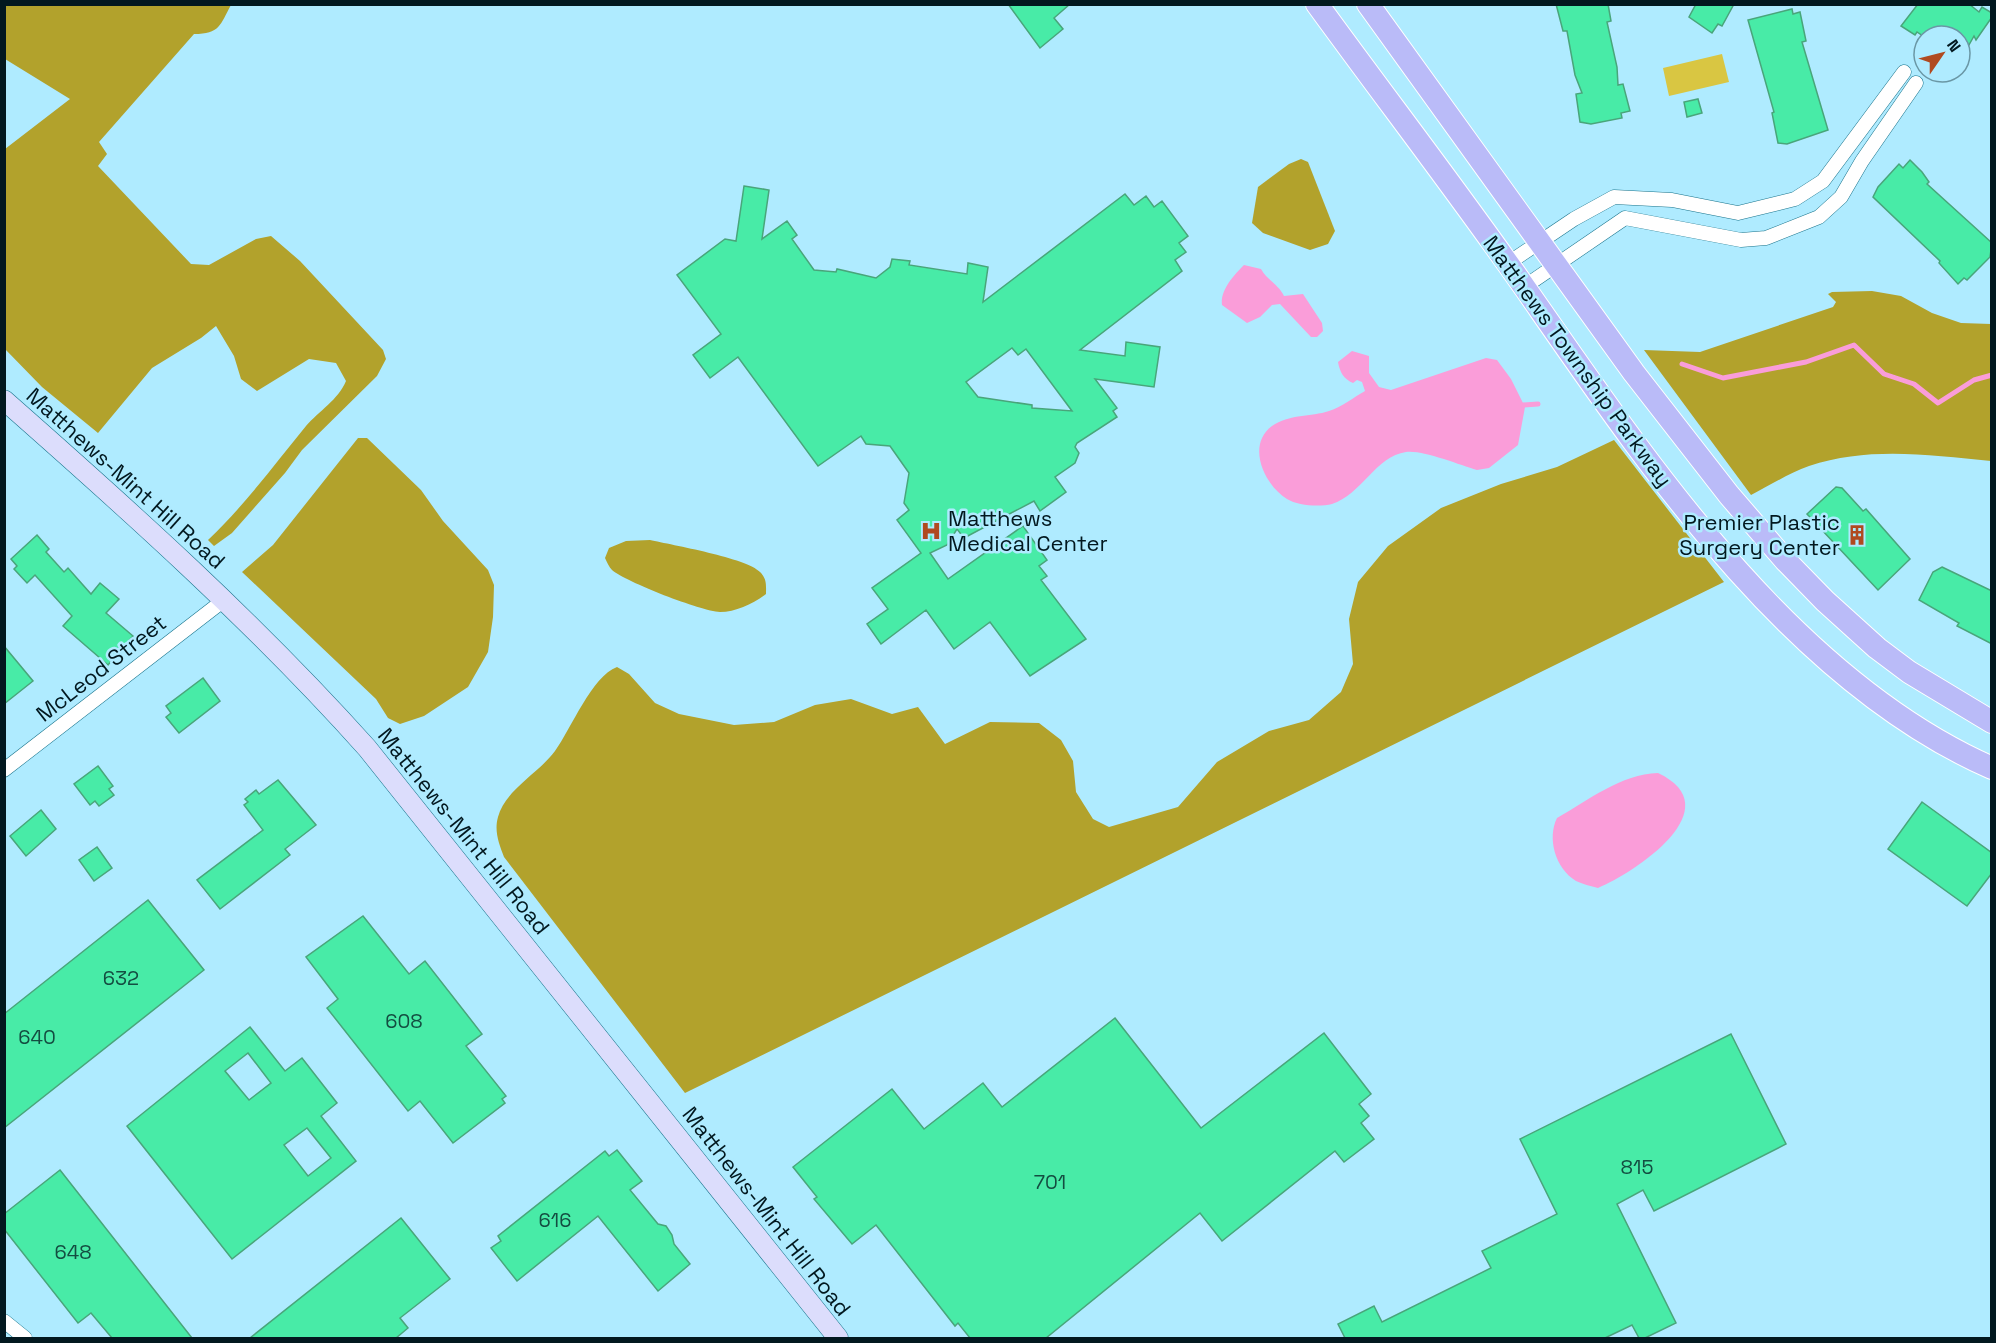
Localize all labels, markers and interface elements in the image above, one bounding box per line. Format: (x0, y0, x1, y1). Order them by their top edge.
north arrow (1912, 24, 1972, 84)
text: N (1942, 35, 1966, 56)
street label: Matthews Township Parkway (1477, 230, 1679, 492)
street label: Matthews-Mint Hill Road (21, 381, 231, 575)
place label: Matthews Medical Center (948, 504, 1108, 557)
place label: Premier Plastic Surgery Center (1679, 508, 1840, 561)
hospital icon: Matthews Medical Center (919, 519, 943, 543)
building icon: Premier Plastic Surgery Center (1845, 523, 1869, 547)
street label: McLeod Street (30, 608, 172, 728)
street label: Matthews-Mint Hill Road (372, 722, 556, 940)
house number: 632 (103, 965, 139, 991)
house number: 608 (385, 1008, 423, 1034)
house number: 640 (18, 1024, 56, 1050)
street label: Matthews-Mint Hill Road (677, 1101, 857, 1321)
house number: 815 (1621, 1154, 1653, 1180)
house number: 701 (1034, 1169, 1066, 1195)
house number: 616 (539, 1207, 571, 1233)
house number: 648 (54, 1239, 92, 1265)

